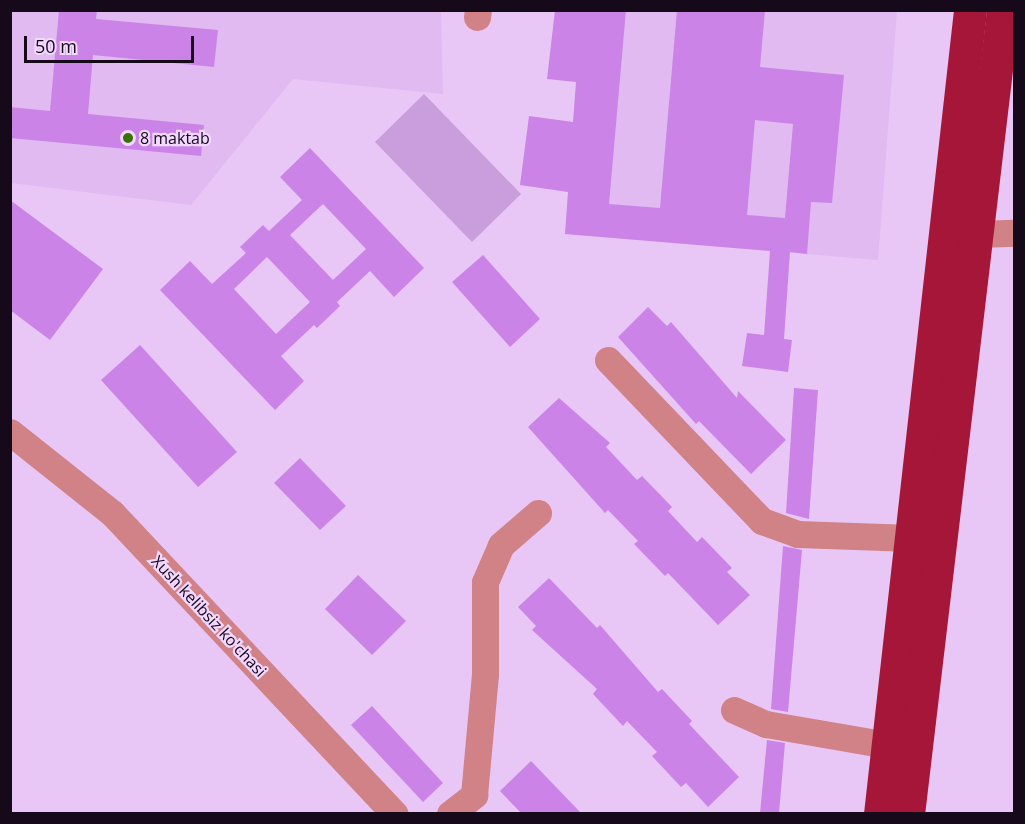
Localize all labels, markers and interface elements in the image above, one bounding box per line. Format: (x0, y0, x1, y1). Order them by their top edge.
scale bar (27, 24, 196, 62)
text: 50 m (35, 34, 77, 58)
place label: 8 maktab (140, 128, 210, 148)
marker: 8 maktab (121, 131, 135, 145)
street label: Xush kelibsiz ko'chasi (148, 551, 270, 681)

